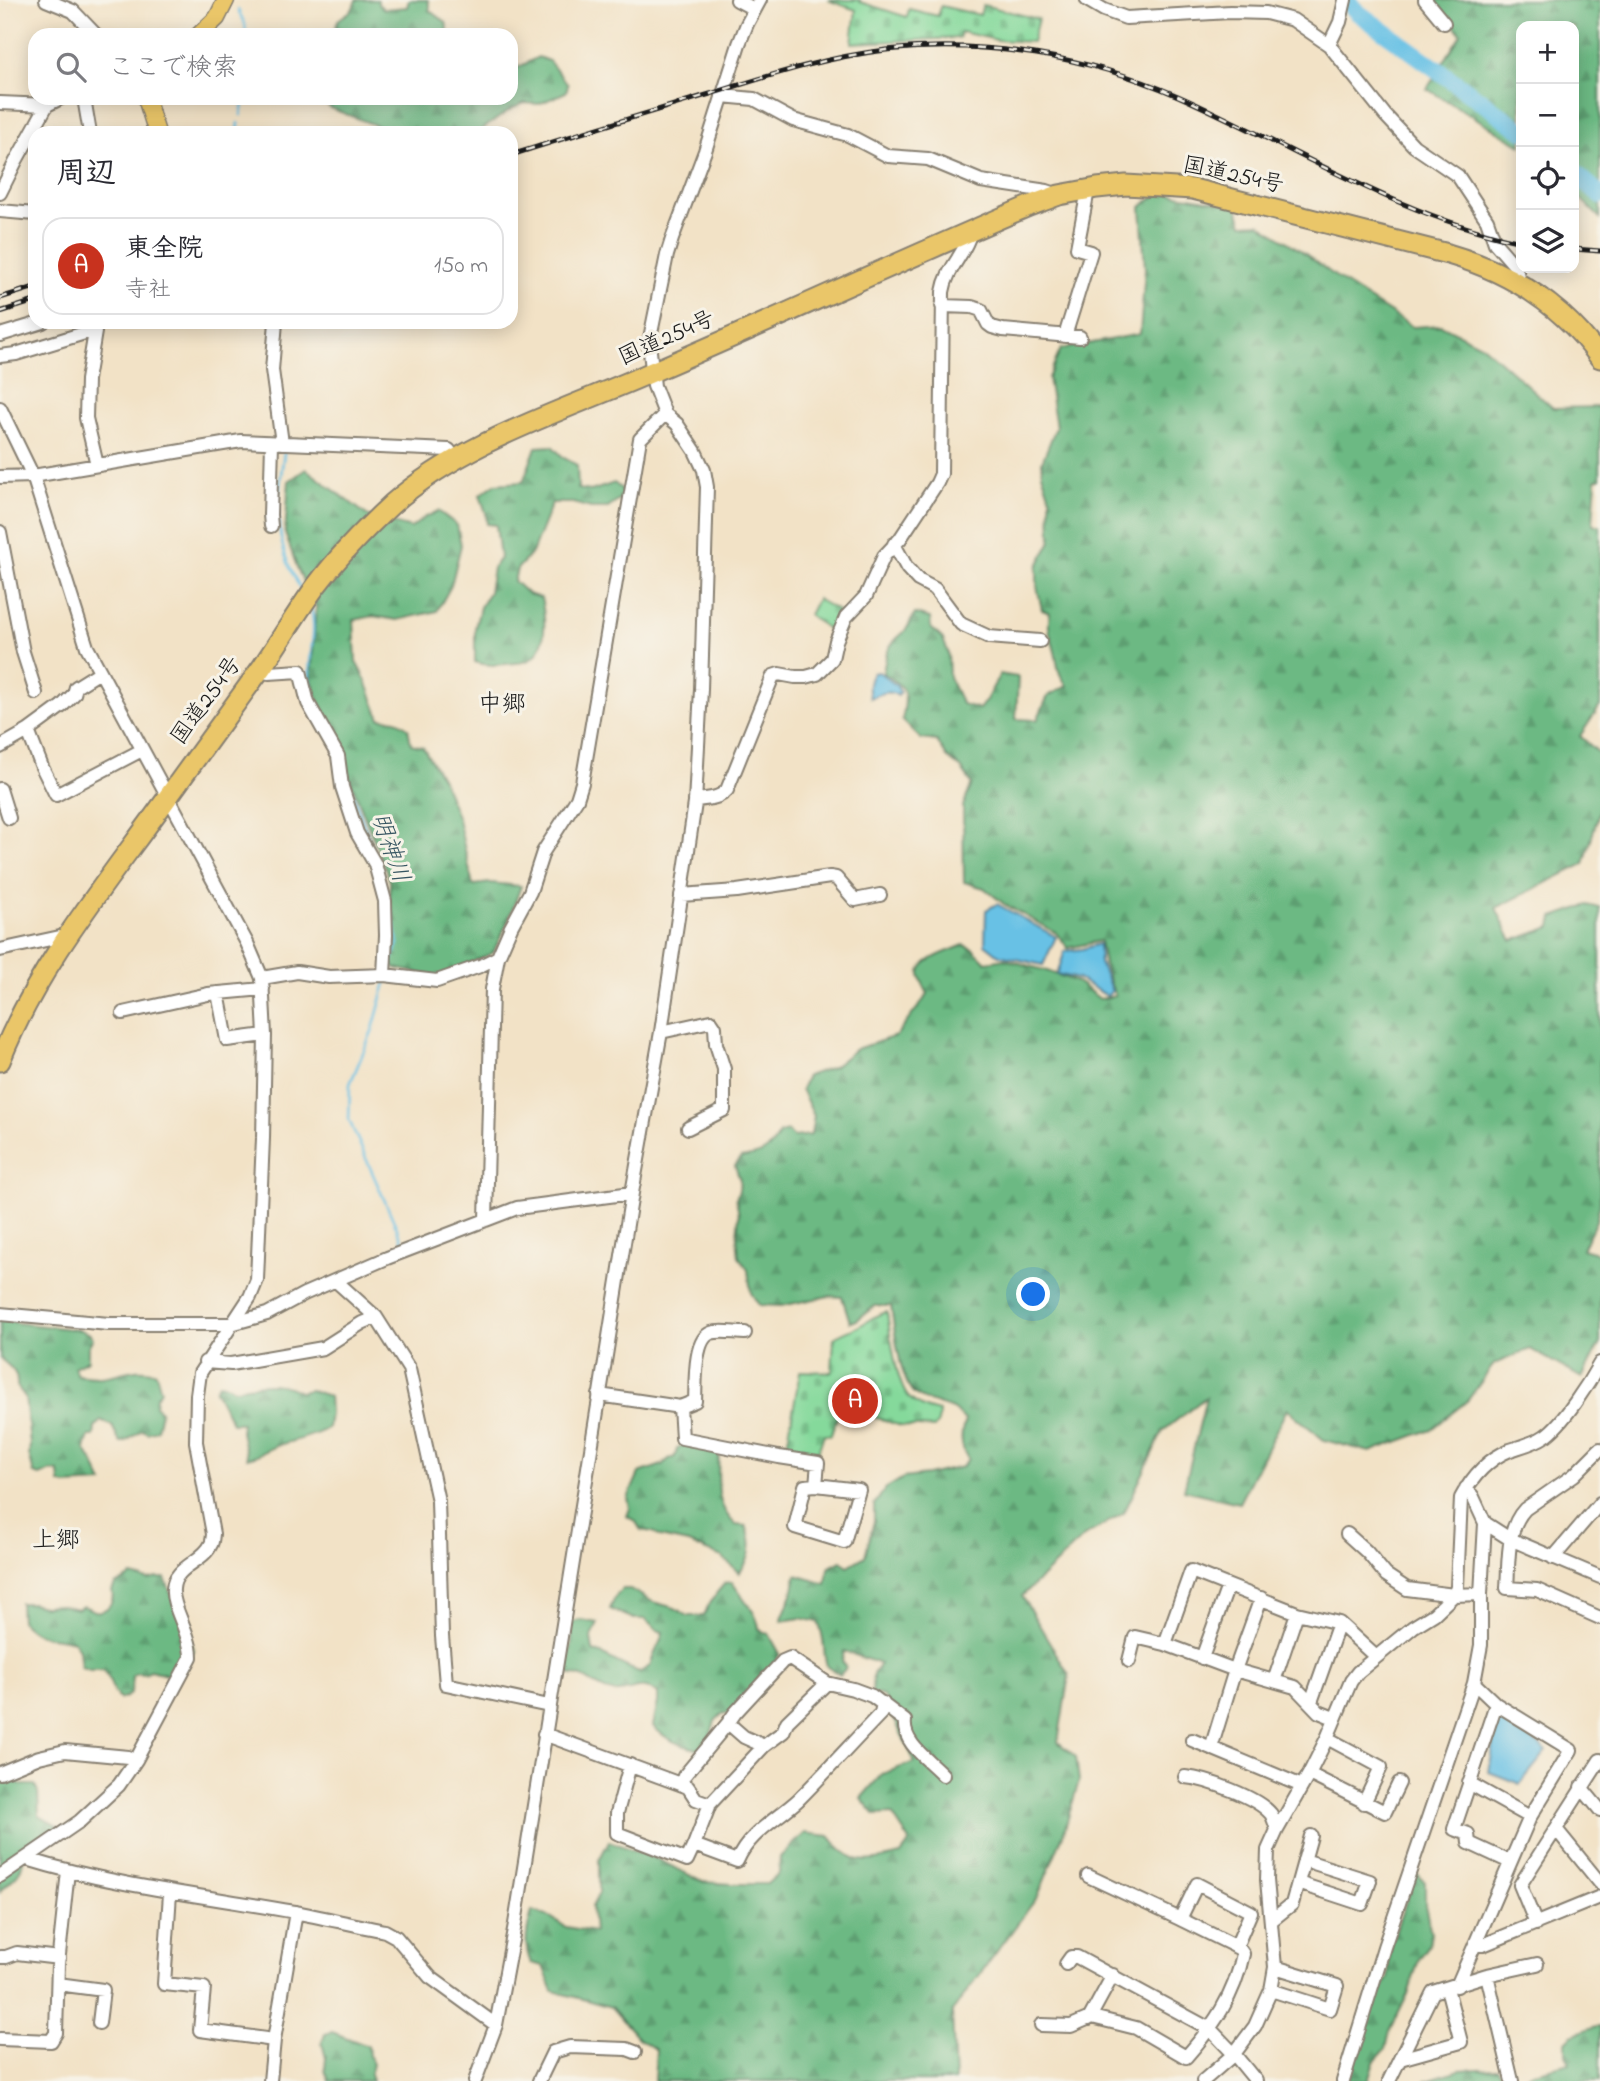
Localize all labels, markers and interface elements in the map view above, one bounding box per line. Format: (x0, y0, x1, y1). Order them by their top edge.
map controls (1516, 21, 1579, 273)
button: + (1516, 21, 1579, 84)
search box (28, 28, 518, 105)
icon: search (52, 48, 90, 86)
text: ここで検索 (108, 50, 238, 88)
button: − (1516, 84, 1579, 147)
button: locate (1516, 147, 1579, 210)
street label: 国道254号 (1179, 149, 1287, 203)
text: 周辺 (56, 153, 116, 197)
button: layers (1516, 210, 1579, 273)
text: 東全院 (125, 231, 203, 269)
text: A (74, 250, 88, 283)
text: 150 m (434, 250, 488, 283)
text: 寺社 (125, 274, 171, 307)
street label: 国道254号 (613, 303, 721, 375)
street label: 国道254号 (163, 650, 251, 752)
district label: 中郷 (478, 688, 526, 723)
water label: 明神川 (361, 808, 417, 888)
your location (1016, 1277, 1050, 1311)
pin: A (832, 1375, 878, 1427)
district label: 上郷 (32, 1524, 80, 1559)

